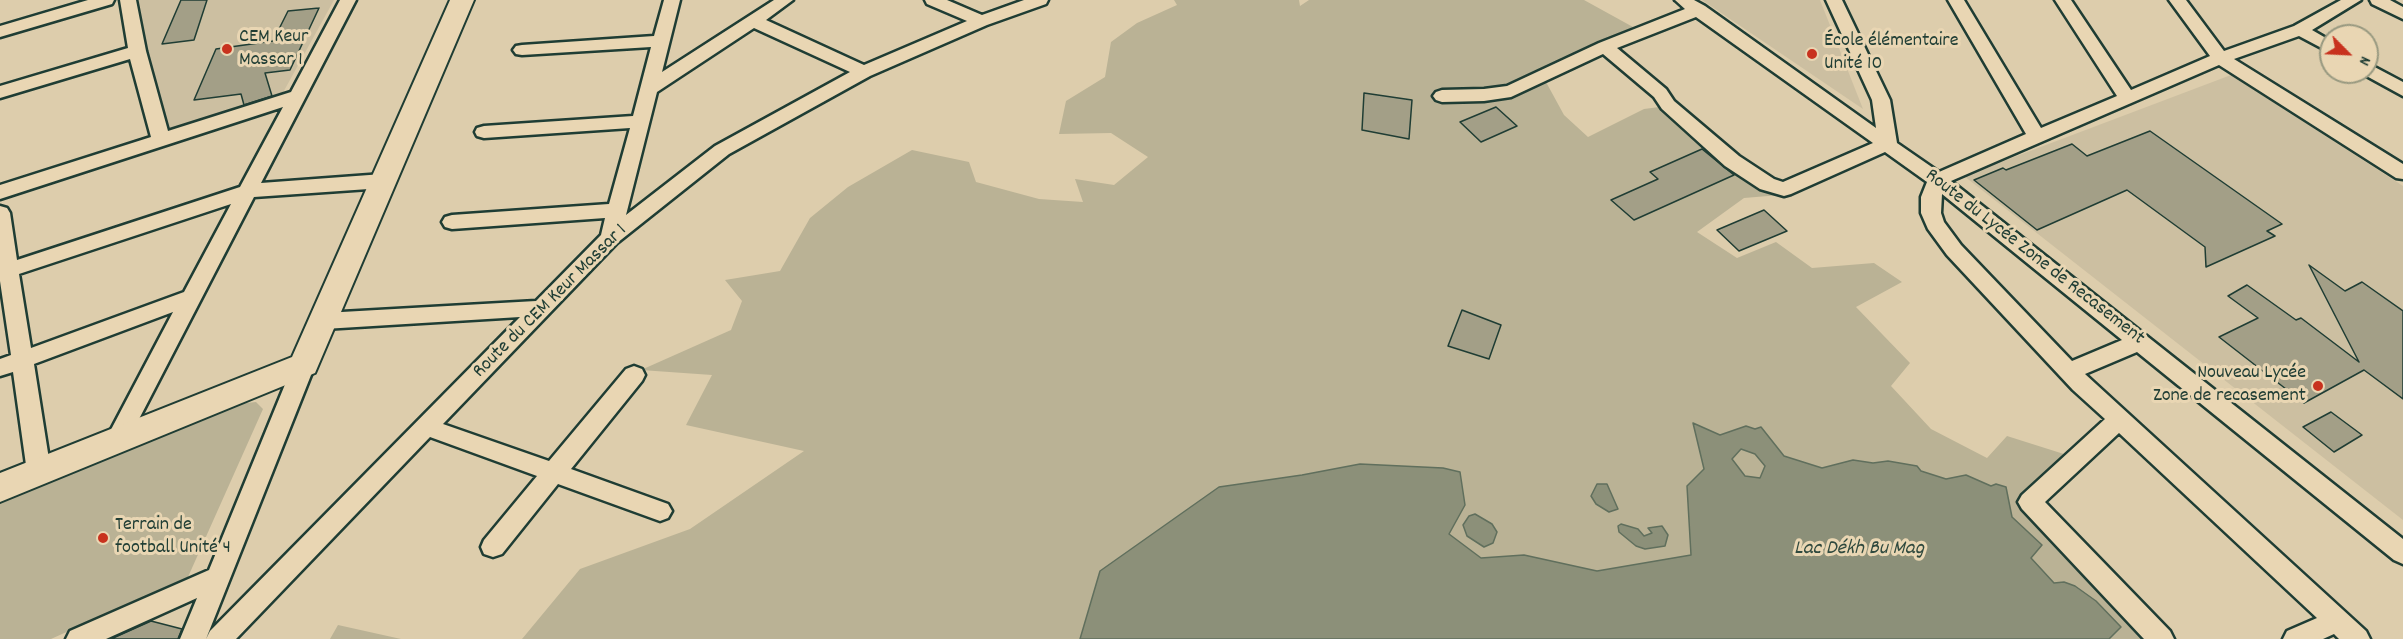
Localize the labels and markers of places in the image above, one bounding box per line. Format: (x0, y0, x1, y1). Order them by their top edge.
place label: CEM Keur Massar 1 (239, 26, 308, 73)
place label: École élémentaire Unité 10 (1824, 30, 1959, 77)
marker: CEM Keur Massar 1 (220, 42, 234, 56)
marker: École élémentaire Unité 10 (1805, 47, 1819, 61)
place label: Nouveau Lycée Zone de recasement (2153, 362, 2306, 409)
marker: Nouveau Lycée Zone de recasement (2311, 379, 2325, 393)
place label: Terrain de football Unité 4 (115, 514, 231, 561)
marker: Terrain de football Unité 4 (96, 531, 110, 545)

